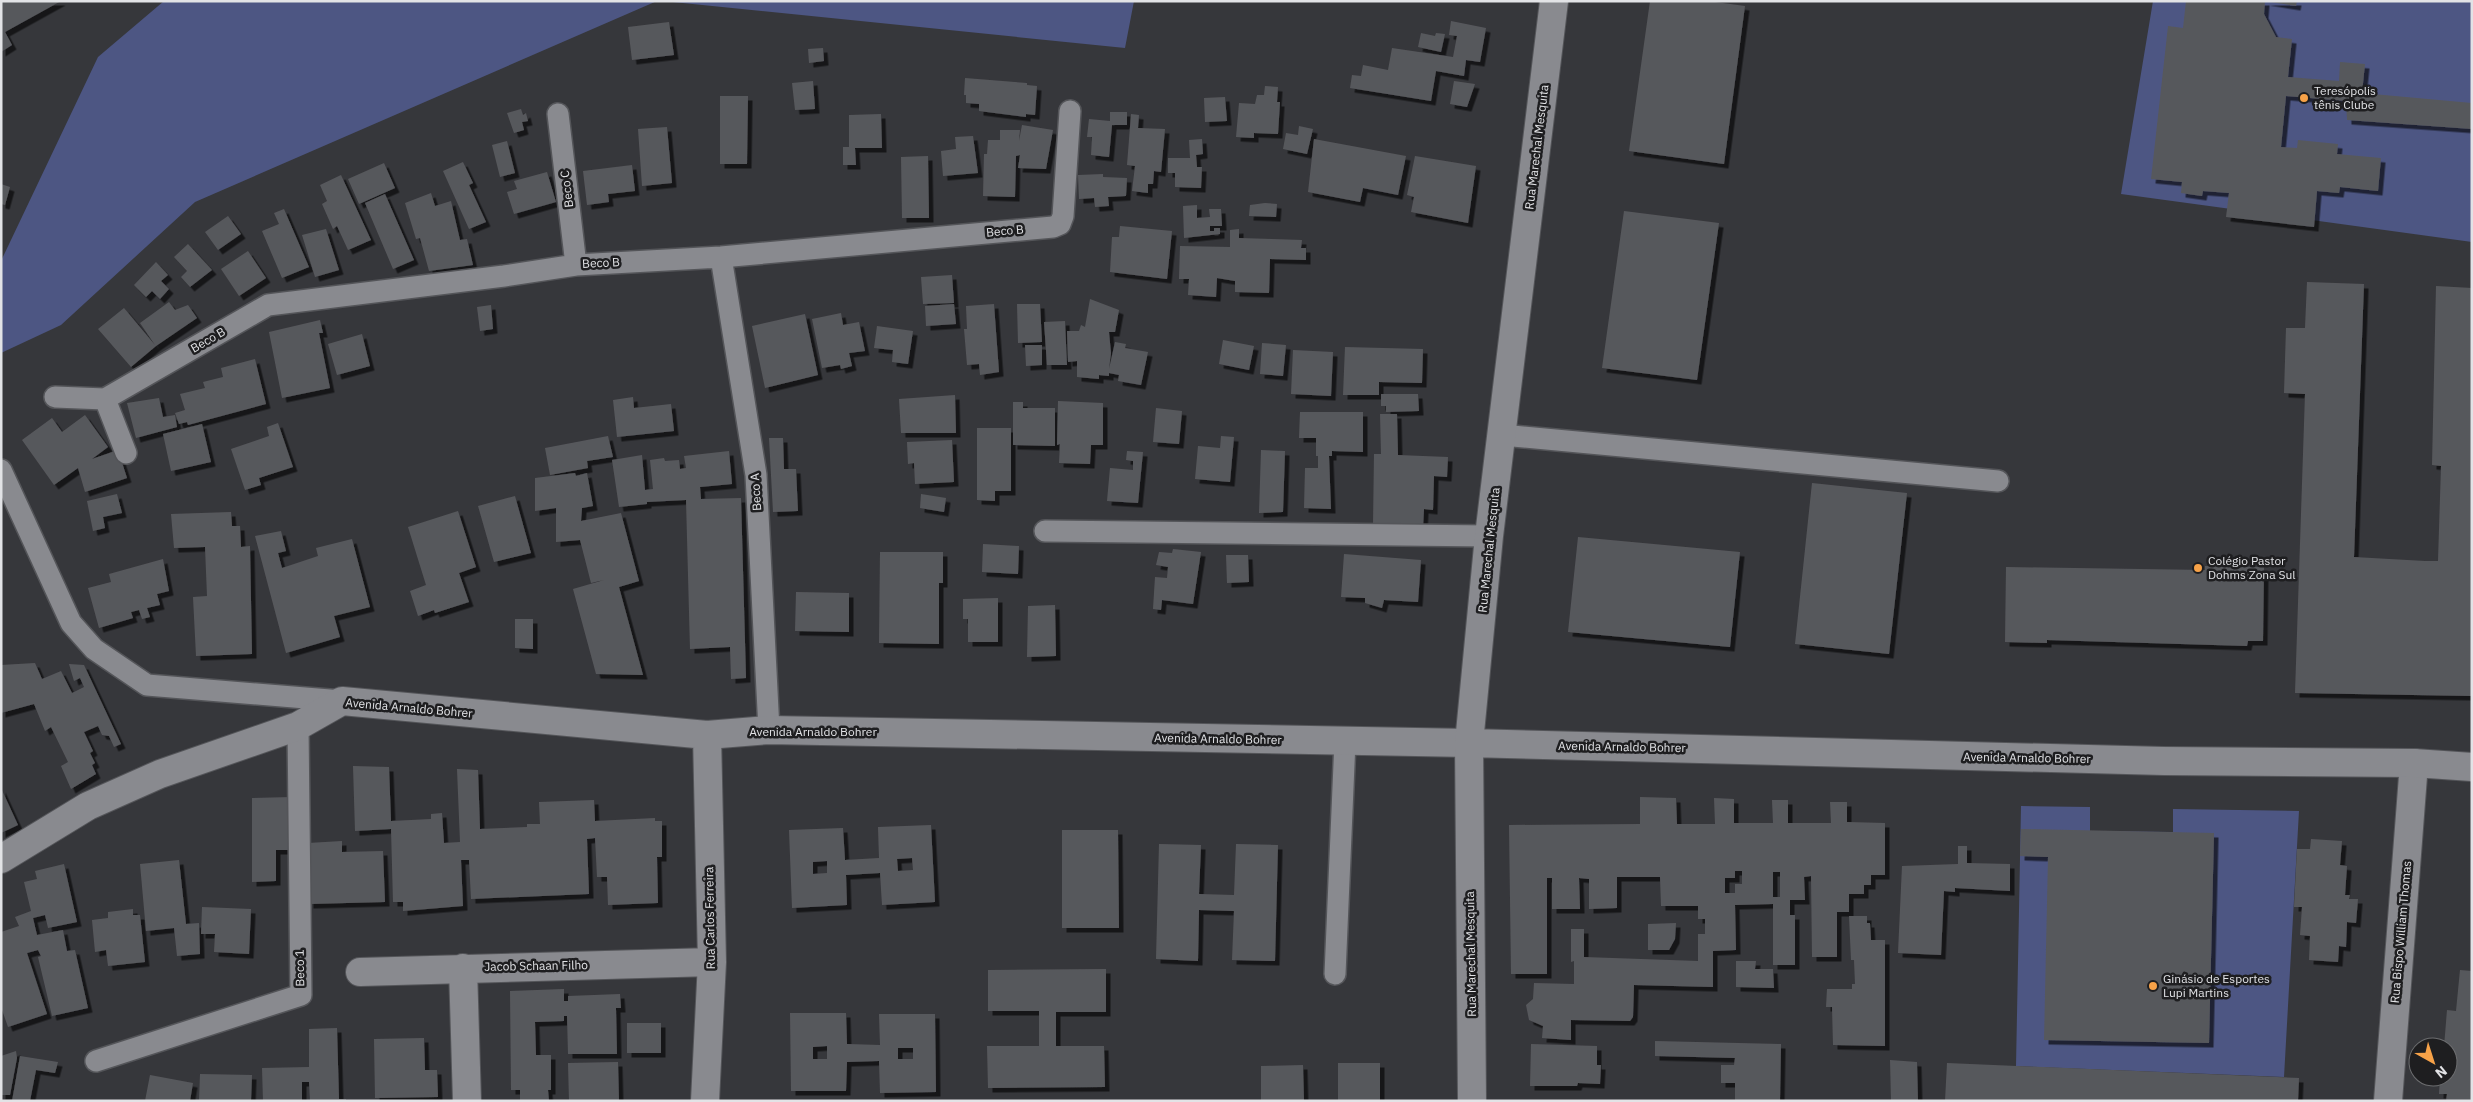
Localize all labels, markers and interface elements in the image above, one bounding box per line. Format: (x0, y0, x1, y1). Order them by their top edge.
street label: Rua Marechal Mesquita (1521, 83, 1552, 210)
place label: Teresópolis tênis Clube (2314, 83, 2376, 112)
marker: Teresópolis tênis Clube (2298, 92, 2310, 104)
street label: Beco C (557, 169, 576, 209)
street label: Beco B (985, 221, 1025, 240)
street label: Beco B (582, 254, 620, 271)
street label: Beco B (188, 324, 228, 356)
street label: Beco A (747, 472, 764, 511)
street label: Rua Marechal Mesquita (1474, 486, 1503, 613)
place label: Colégio Pastor Dohms Zona Sul (2208, 553, 2295, 582)
marker: Colégio Pastor Dohms Zona Sul (2192, 562, 2204, 574)
street label: Avenida Arnaldo Bohrer (345, 694, 474, 721)
street label: Avenida Arnaldo Bohrer (749, 724, 877, 739)
street label: Avenida Arnaldo Bohrer (1154, 730, 1283, 747)
street label: Avenida Arnaldo Bohrer (1558, 738, 1687, 755)
street label: Avenida Arnaldo Bohrer (1963, 749, 2092, 766)
street label: Rua Bispo William Thomas (2387, 860, 2414, 1004)
street label: Rua Carlos Ferreira (701, 866, 718, 970)
street label: Rua Marechal Mesquita (1462, 890, 1479, 1017)
street label: Beco 1 (292, 949, 307, 987)
street label: Jacob Schaan Filho (484, 957, 588, 974)
place label: Ginásio de Esportes Lupi Martins (2163, 971, 2270, 1000)
marker: Ginásio de Esportes Lupi Martins (2147, 980, 2159, 992)
north arrow (2408, 1037, 2458, 1087)
text: N (2432, 1062, 2451, 1082)

